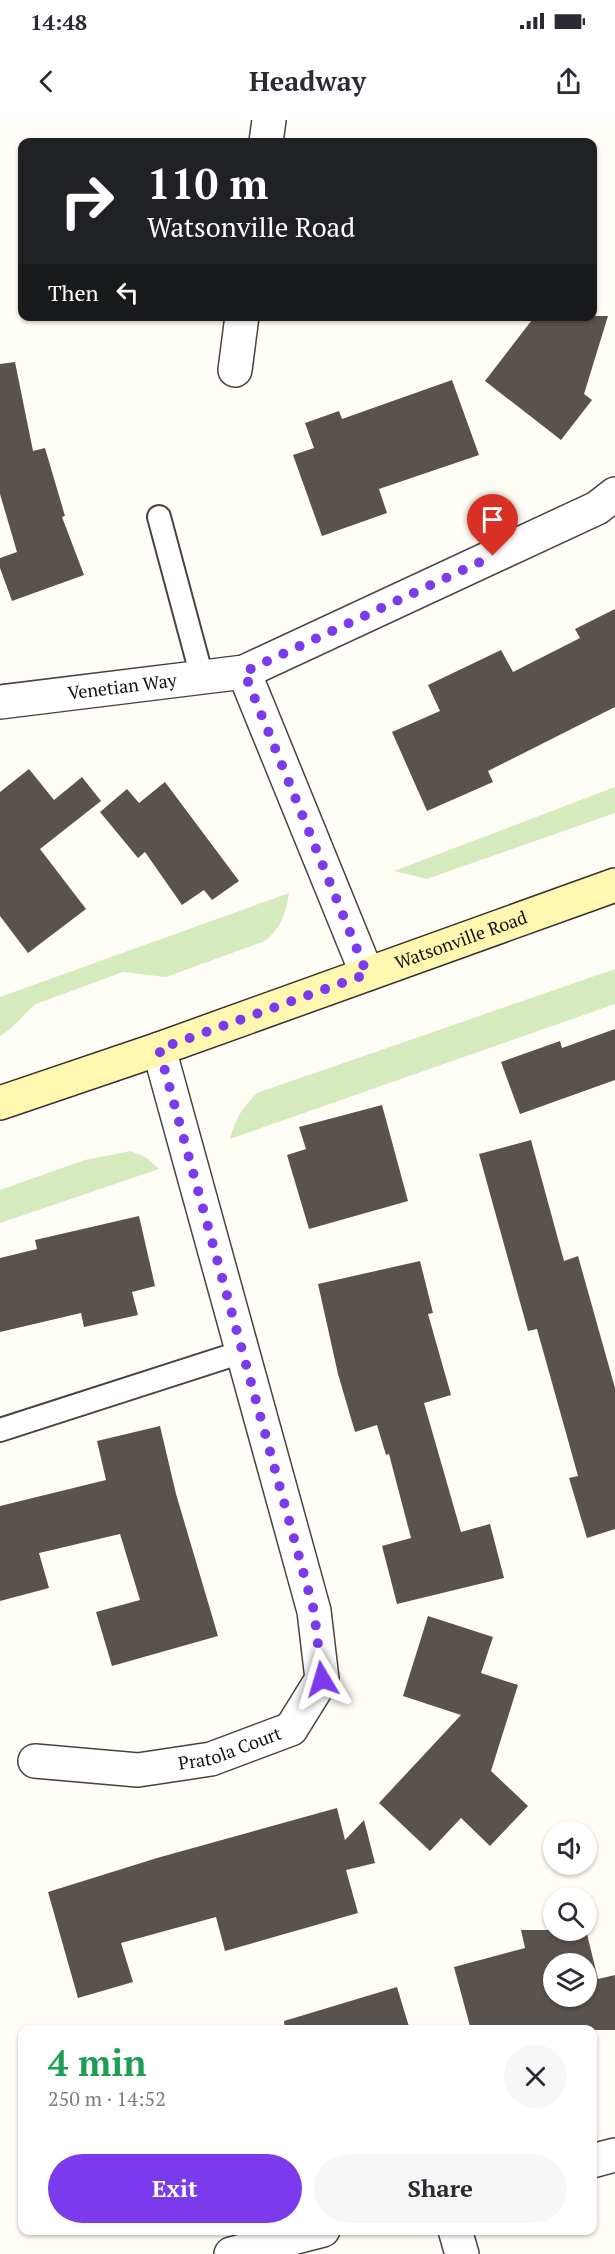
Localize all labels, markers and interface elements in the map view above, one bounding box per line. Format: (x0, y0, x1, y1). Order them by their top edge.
text: 14:48 (30, 7, 87, 36)
text: Headway (249, 63, 366, 99)
icon: back (30, 65, 63, 98)
icon: share (552, 65, 585, 98)
text: 110 m (147, 155, 268, 211)
icon: right (48, 162, 126, 240)
text: Watsonville Road (147, 209, 355, 245)
icon: left (111, 276, 144, 309)
text: Then (48, 278, 99, 307)
pin (467, 494, 518, 556)
icon: arrive (476, 503, 509, 536)
street label: Venetian Way (66, 667, 179, 705)
street label: Watsonville Road (391, 905, 530, 974)
position arrow (290, 1647, 354, 1711)
street label: Pratola Court (177, 1721, 285, 1775)
map controls (543, 1821, 597, 2007)
button: sound (543, 1821, 597, 1875)
button: search (543, 1887, 597, 1941)
button: layers (543, 1953, 597, 2007)
text: 4 min (48, 2039, 146, 2086)
button: close (504, 2045, 567, 2108)
text: 250 m · 14:52 (48, 2085, 166, 2112)
button: Exit (48, 2154, 302, 2223)
button: Share (314, 2154, 567, 2223)

